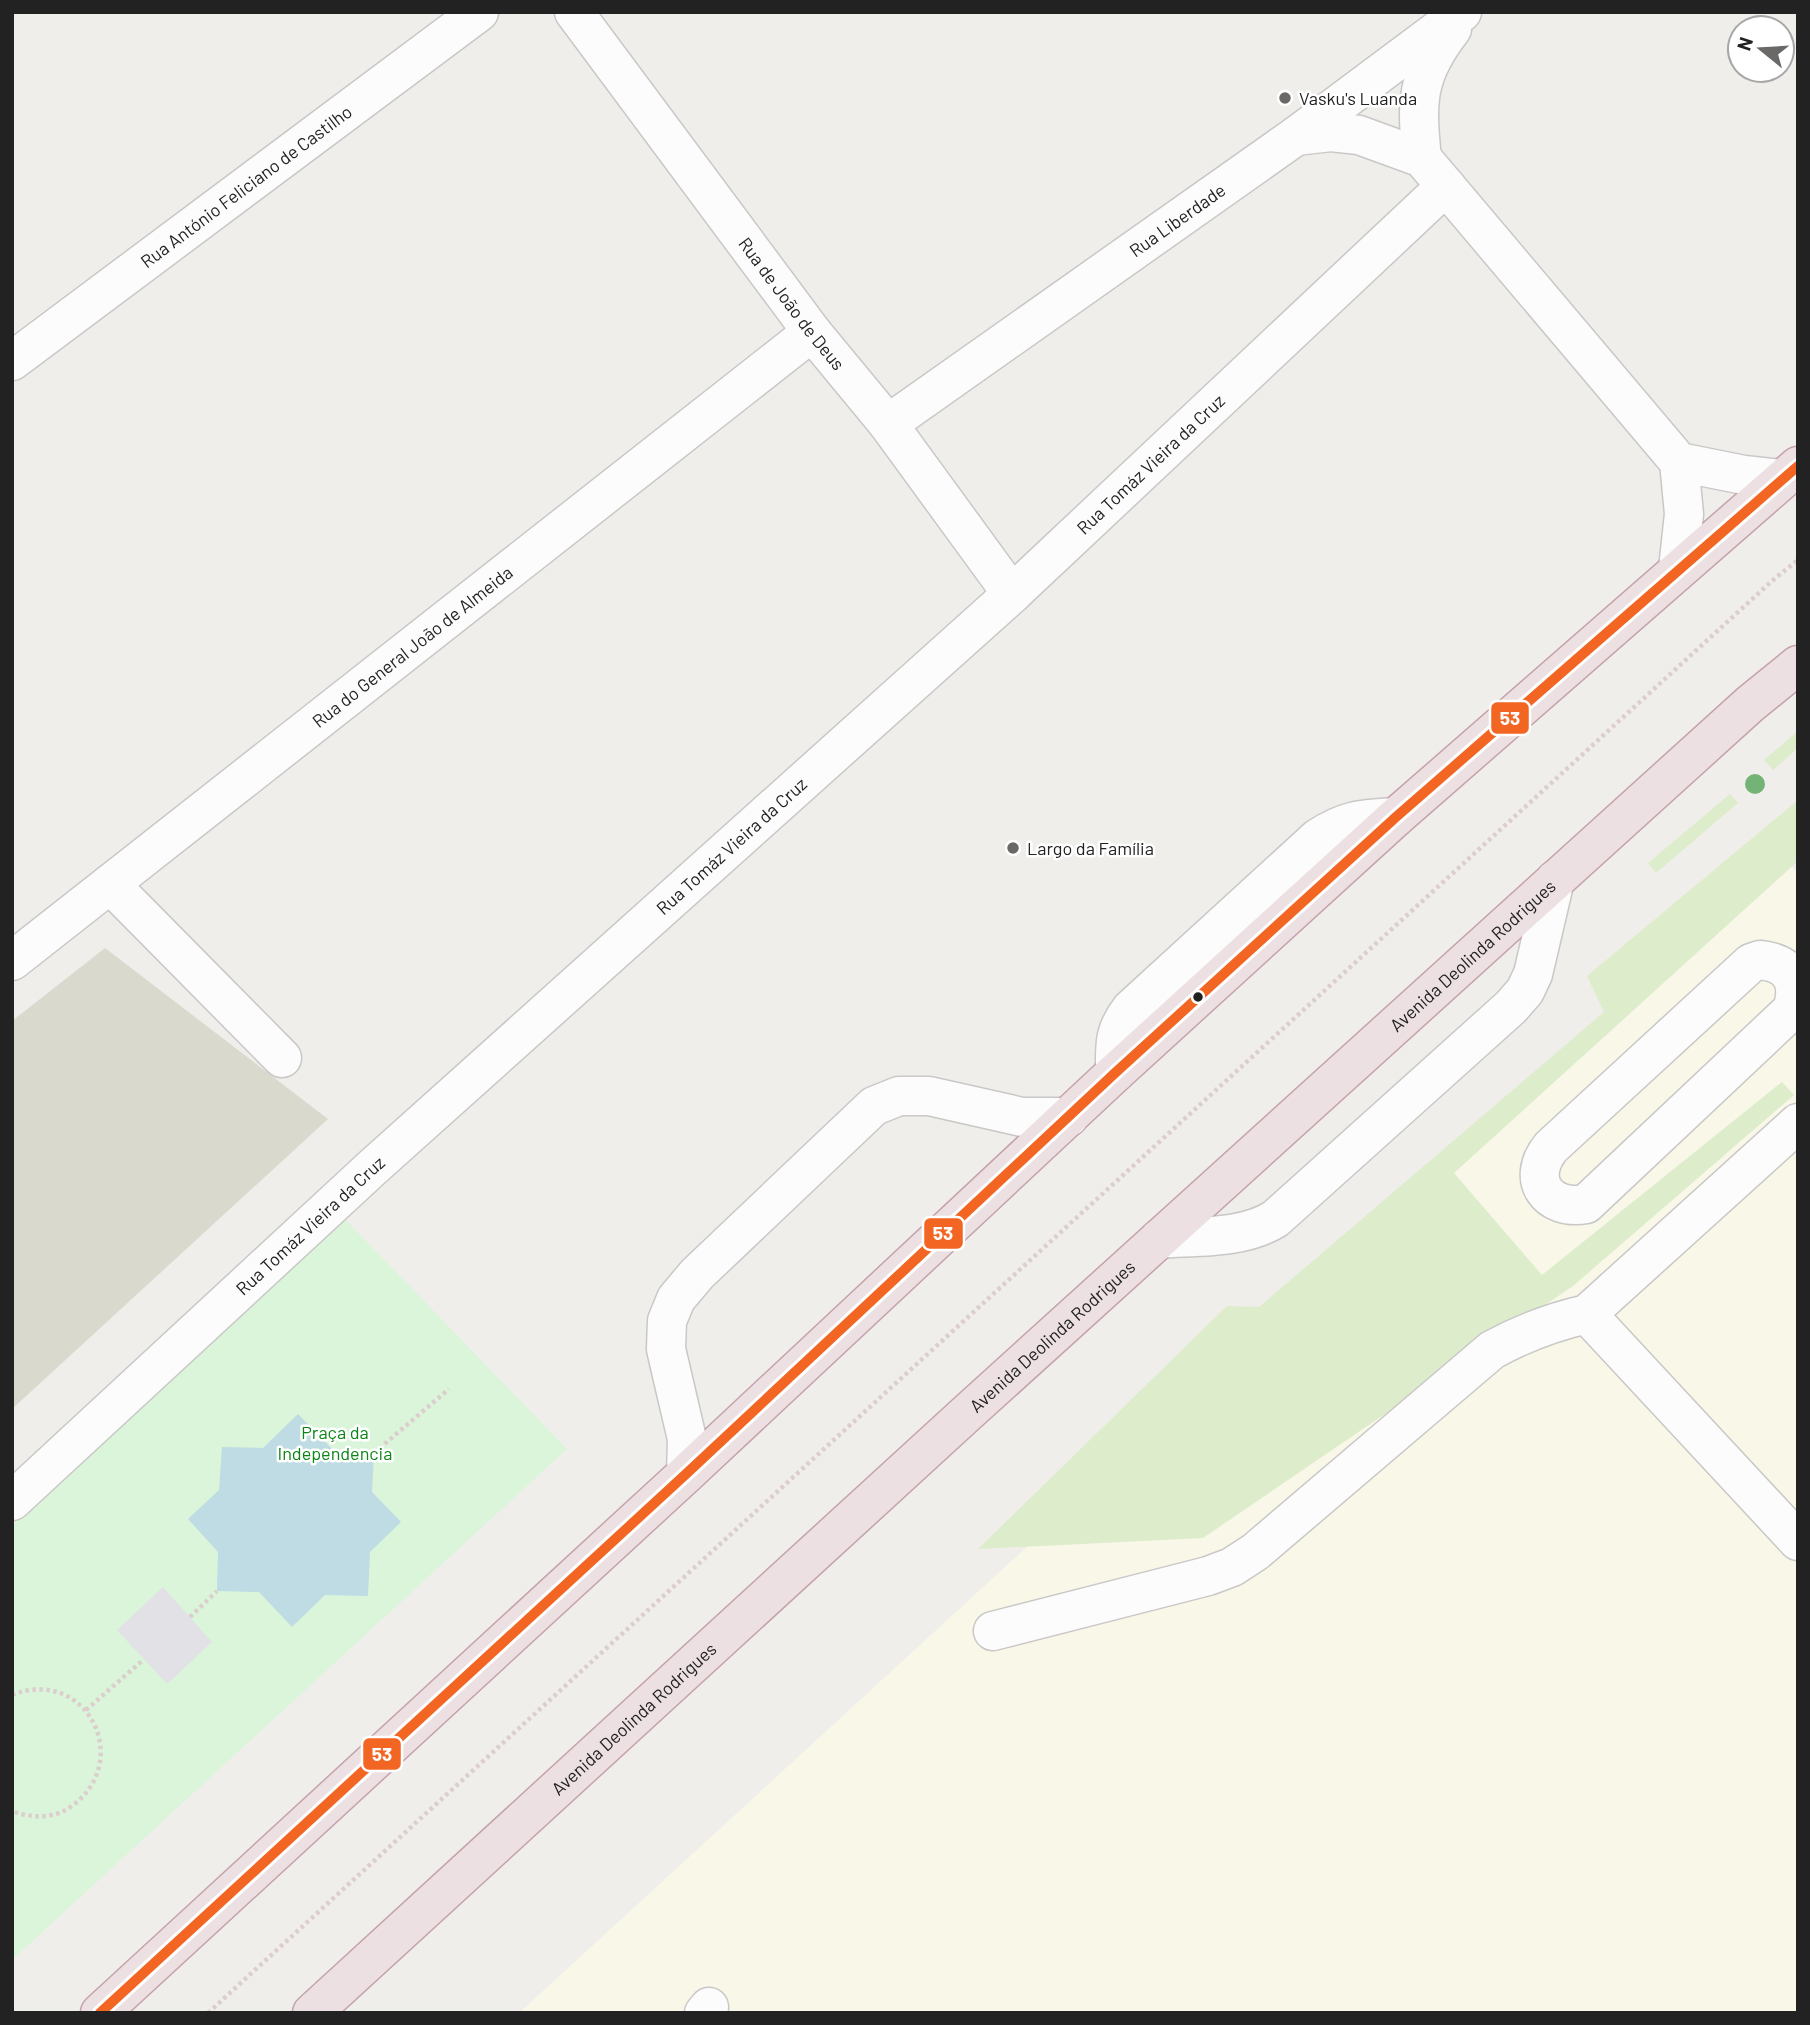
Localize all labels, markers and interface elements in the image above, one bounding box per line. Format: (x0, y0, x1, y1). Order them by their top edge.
north arrow (1726, 14, 1796, 84)
text: N (1731, 34, 1757, 53)
place label: Vasku's Luanda (1299, 87, 1417, 109)
marker: Vasku's Luanda (1277, 90, 1293, 106)
street label: Rua António Feliciano de Castilho (136, 100, 356, 272)
street label: Rua Liberdade (1125, 178, 1230, 261)
street label: Rua de João de Deus (734, 233, 850, 374)
street label: Rua Tomáz Vieira da Cruz (1072, 389, 1229, 539)
street label: Rua do General João de Almeida (308, 561, 517, 732)
line badge: 53 (1490, 701, 1530, 735)
text: 53 (1500, 706, 1520, 729)
street label: Rua Tomáz Vieira da Cruz (651, 773, 811, 919)
place label: Largo da Família (1027, 837, 1154, 859)
marker: Largo da Família (1005, 840, 1021, 856)
street label: Avenida Deolinda Rodrigues (1385, 875, 1560, 1036)
unlabelled marker (1191, 990, 1205, 1004)
street label: Rua Tomáz Vieira da Cruz (231, 1151, 389, 1299)
line badge: 53 (923, 1217, 964, 1250)
text: 53 (933, 1221, 953, 1244)
street label: Avenida Deolinda Rodrigues (965, 1255, 1139, 1417)
park label: Praça da Independencia (278, 1421, 392, 1464)
street label: Avenida Deolinda Rodrigues (546, 1637, 721, 1800)
line badge: 53 (362, 1737, 402, 1771)
text: 53 (372, 1742, 392, 1765)

